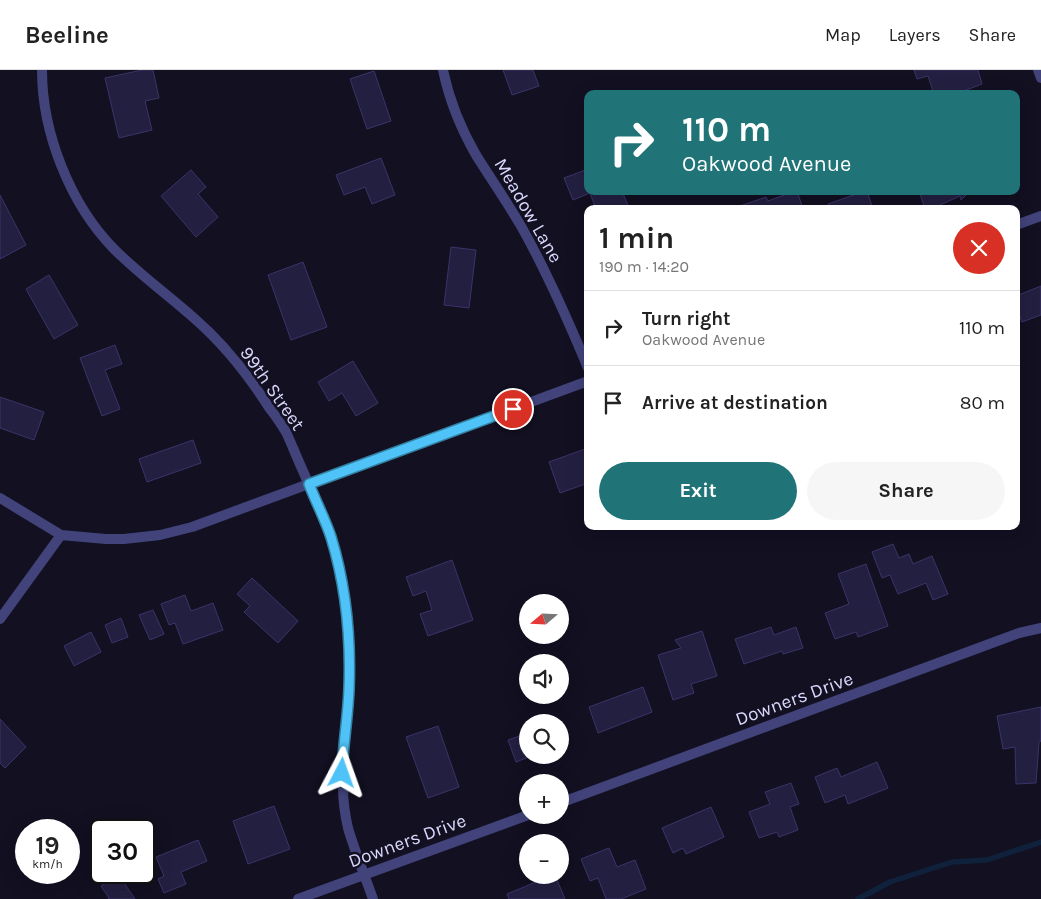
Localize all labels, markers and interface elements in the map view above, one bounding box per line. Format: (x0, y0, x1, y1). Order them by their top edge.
text: Beeline (25, 21, 109, 49)
text: Map (825, 24, 861, 46)
text: Layers (889, 24, 941, 46)
text: Share (969, 24, 1016, 46)
text: 110 m (682, 109, 771, 150)
icon: right (599, 110, 664, 175)
text: Oakwood Avenue (682, 151, 851, 177)
street label: Meadow Lane (489, 154, 567, 267)
text: 1 min (599, 220, 674, 256)
button: close (953, 222, 1005, 274)
text: 190 m · 14:20 (599, 257, 689, 276)
text: Turn right (642, 308, 731, 330)
icon: right (599, 314, 627, 342)
text: 110 m (959, 317, 1005, 339)
text: Oakwood Avenue (642, 330, 765, 349)
street label: 99th Street (235, 342, 309, 435)
pin (492, 388, 534, 430)
icon: arrive (599, 389, 627, 417)
text: Arrive at destination (642, 392, 828, 414)
text: 80 m (960, 392, 1005, 414)
icon: arrive (499, 395, 527, 423)
button: Exit (599, 462, 797, 520)
button: Share (807, 462, 1005, 520)
north arrow (519, 594, 569, 644)
map controls (519, 594, 569, 884)
button: sound (519, 654, 569, 704)
street label: Downers Drive (732, 667, 856, 730)
button: search (519, 714, 569, 764)
position arrow (315, 746, 367, 798)
button: + (519, 774, 569, 824)
street label: Downers Drive (345, 809, 469, 872)
speed limit sign: 30 (90, 819, 155, 884)
text: 19 (35, 831, 60, 860)
button: − (519, 834, 569, 884)
text: km/h (32, 857, 63, 871)

